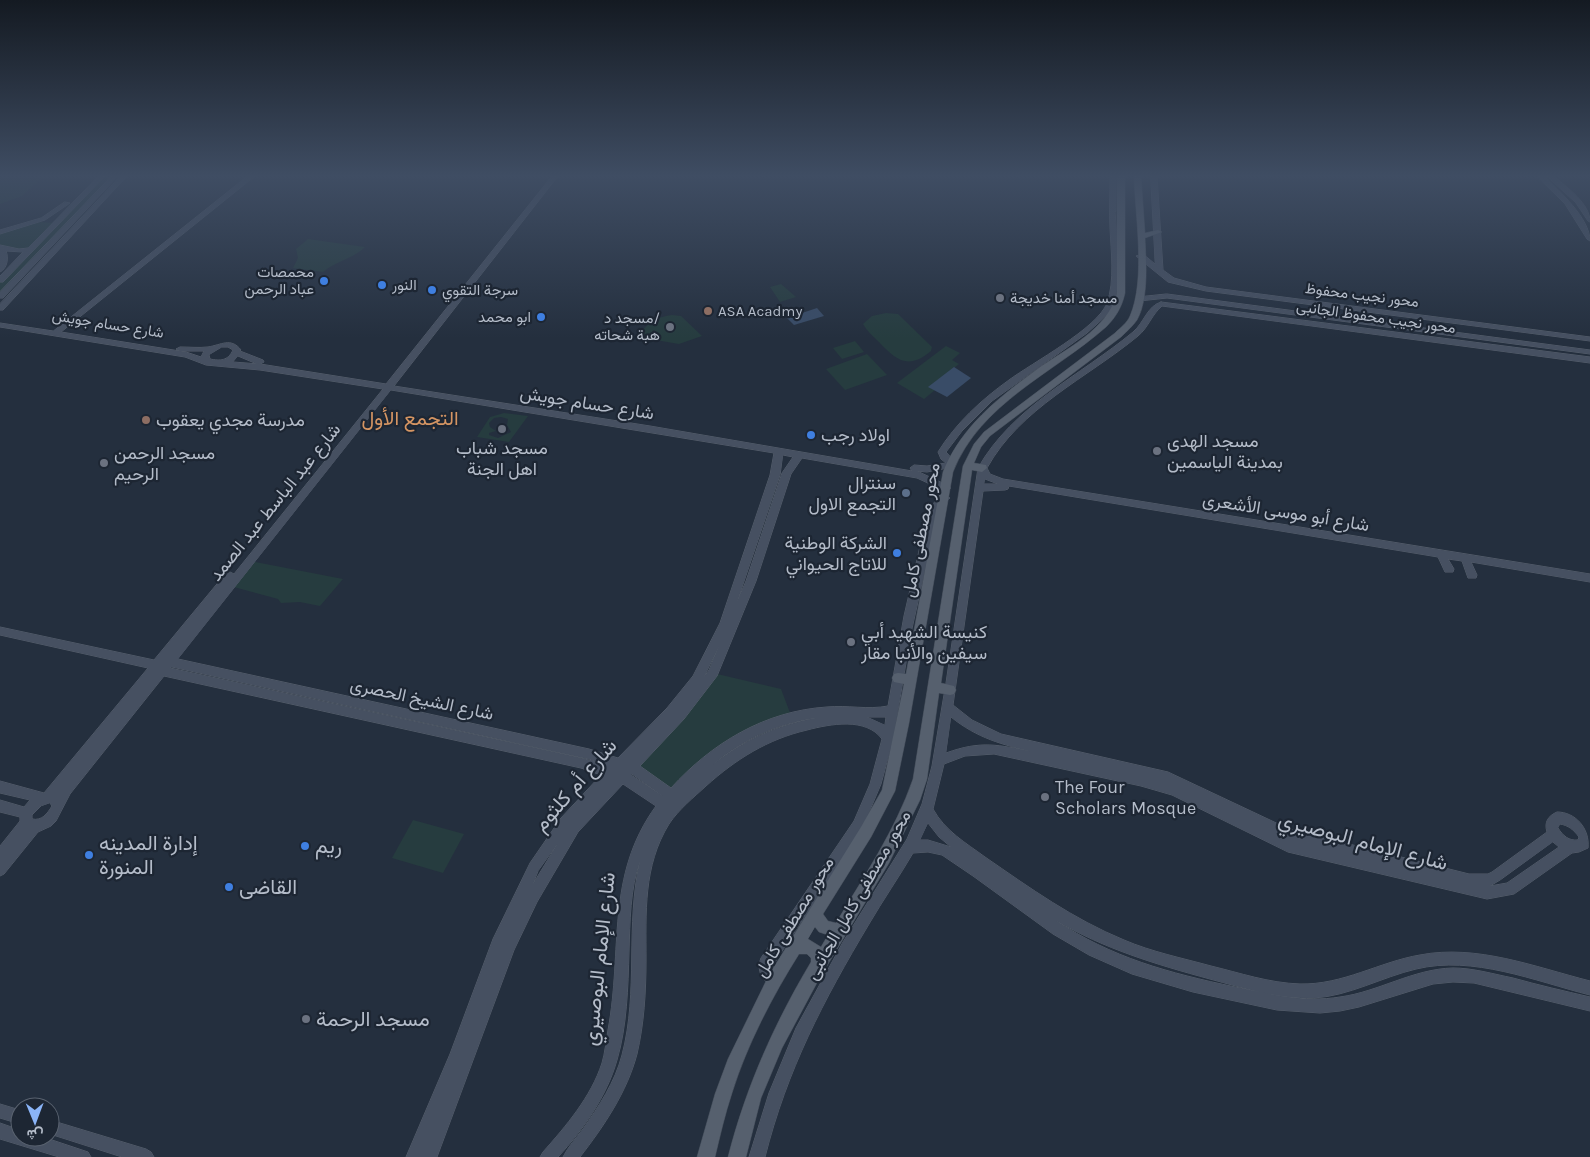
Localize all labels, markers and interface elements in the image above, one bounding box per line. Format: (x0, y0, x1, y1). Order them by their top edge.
place label: محمصات عباد الرحمن (244, 263, 314, 299)
marker: محمصات عباد الرحمن (318, 275, 330, 287)
place label: النور (391, 276, 417, 294)
marker: النور (376, 279, 388, 291)
street label: محور نجيب محفوظ (1304, 279, 1420, 311)
place label: سرجة التقوي (442, 281, 518, 303)
marker: سرجة التقوي (426, 284, 438, 296)
place label: مسجد أمنا خديجة (1010, 289, 1117, 307)
marker: مسجد أمنا خديجة (994, 292, 1006, 304)
street label: محور نجيب محفوظ الجانبى (1295, 297, 1457, 338)
place label: ASA Acadmy (718, 302, 802, 320)
marker: ASA Acadmy (702, 305, 714, 317)
street label: شارع حسام جويش (51, 306, 165, 344)
place label: ابو محمد (478, 308, 531, 326)
place label: مسجد د/ هبة شحاته (594, 309, 660, 344)
marker: ابو محمد (535, 311, 547, 323)
marker: مسجد د/ هبة شحاته (664, 321, 676, 333)
street label: شارع حسام جويش (518, 382, 656, 425)
district label: التجمع الأول (361, 407, 459, 432)
place label: مدرسة مجدي يعقوب (156, 409, 305, 435)
marker: مدرسة مجدي يعقوب (140, 414, 152, 426)
street label: شارع عبد الباسط عبد الصمد (205, 419, 346, 586)
marker: مسجد شباب اهل الجنة (496, 423, 508, 435)
place label: اولاد رجب (821, 424, 890, 446)
marker: اولاد رجب (805, 429, 817, 441)
place label: مسجد الهدى بمدينة الياسمين (1167, 430, 1283, 473)
place label: مسجد شباب اهل الجنة (456, 437, 548, 480)
place label: مسجد الرحمن الرحيم (114, 442, 215, 486)
marker: مسجد الهدى بمدينة الياسمين (1151, 445, 1163, 457)
marker: مسجد الرحمن الرحيم (98, 457, 110, 469)
street label: محور مصطفى كامل (897, 461, 945, 599)
place label: سنترال التجمع الاول (809, 472, 896, 516)
marker: سنترال التجمع الاول (900, 487, 912, 499)
street label: شارع أبو موسى الأشعرى (1201, 488, 1371, 537)
place label: الشركة الوطنية للاتاج الحيواني (785, 532, 887, 579)
marker: الشركة الوطنية للاتاج الحيواني (891, 547, 903, 559)
place label: كنيسة الشهيد أبي سيفين والأنبا مقار (860, 621, 987, 664)
marker: كنيسة الشهيد أبي سيفين والأنبا مقار (845, 636, 857, 648)
street label: شارع الشيخ الحصرى (348, 673, 496, 726)
street label: شارع أم كلثوم (528, 734, 623, 838)
place label: The Four Scholars Mosque (1055, 776, 1196, 819)
marker: The Four Scholars Mosque (1039, 791, 1051, 803)
street label: محور مصطفى كامل الجانبى (800, 806, 916, 984)
street label: شارع الإمام البوصيري (1274, 807, 1450, 880)
place label: إدارة المدينه المنورة (99, 831, 198, 880)
place label: ريم (315, 834, 342, 860)
marker: ريم (299, 840, 311, 852)
marker: إدارة المدينه المنورة (83, 849, 95, 861)
street label: محور مصطفى كامل (749, 853, 839, 981)
street label: شارع الإمام البوصيري (578, 871, 625, 1048)
place label: القاضى (239, 875, 297, 899)
marker: القاضى (223, 881, 235, 893)
place label: مسجد الرحمة (316, 1007, 430, 1032)
marker: مسجد الرحمة (300, 1013, 312, 1025)
north arrow (10, 1097, 60, 1147)
text: ش (26, 1126, 44, 1143)

